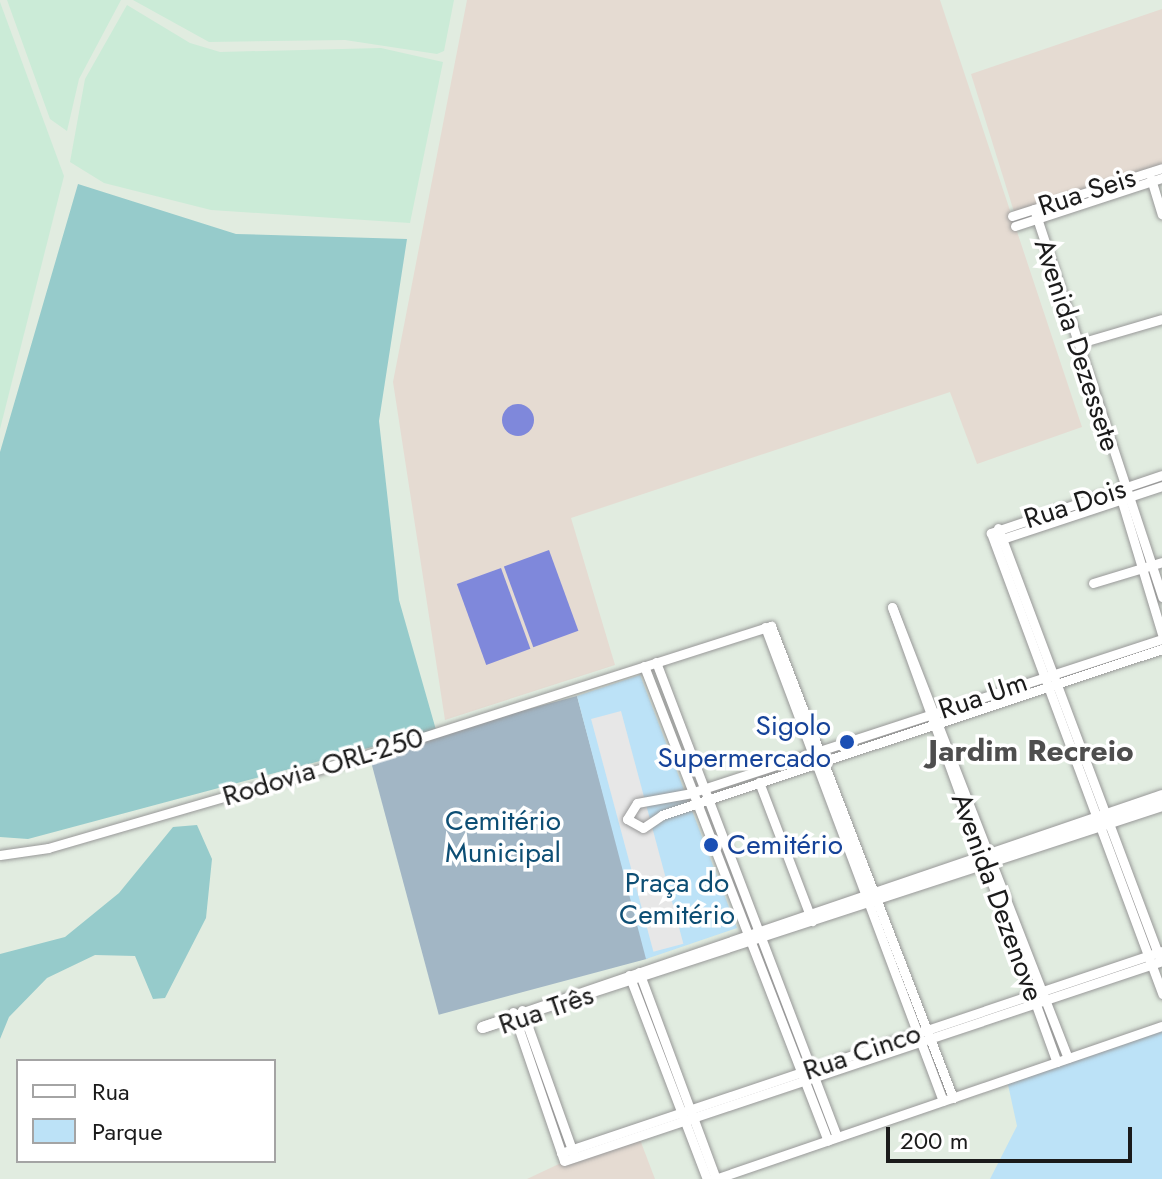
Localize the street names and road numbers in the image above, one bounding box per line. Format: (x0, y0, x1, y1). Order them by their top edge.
street label: Rua Seis (1034, 160, 1140, 224)
street label: Avenida Dezessete (1027, 235, 1127, 455)
street label: Rua Dois (1020, 472, 1130, 536)
street label: Rua Um (934, 665, 1032, 727)
street label: Rodovia ORL-250 (219, 721, 427, 813)
street label: Avenida Dezenove (944, 788, 1050, 1006)
street label: Rua Três (494, 978, 598, 1042)
street label: Rua Cinco (799, 1016, 925, 1088)

